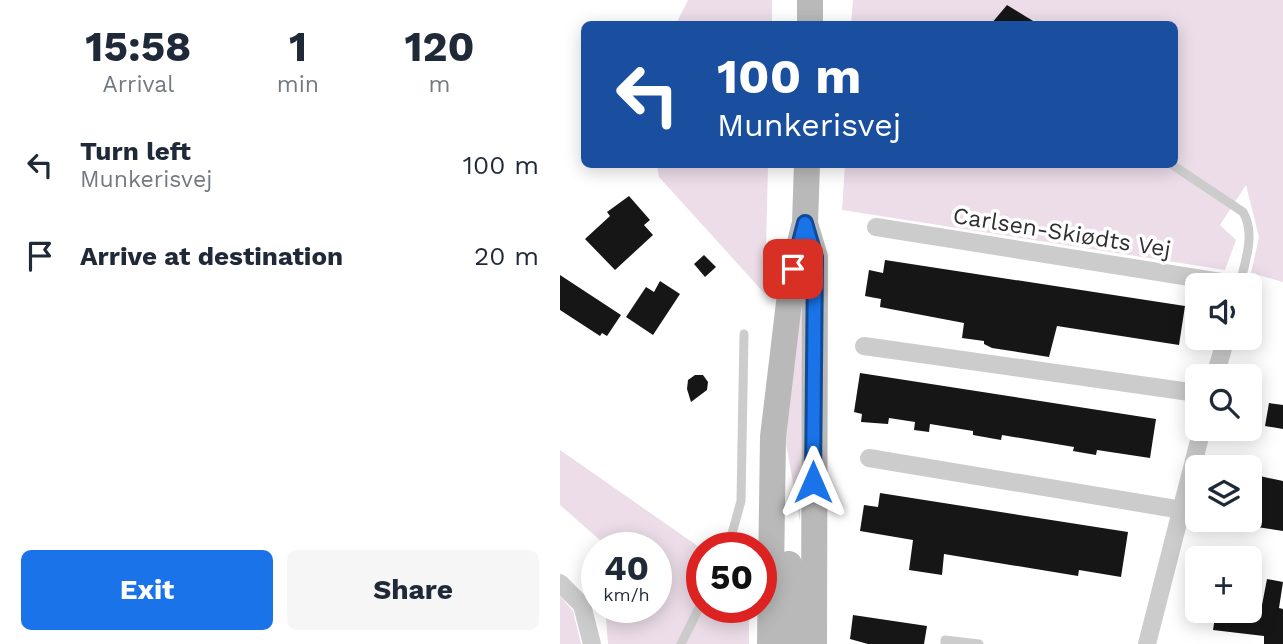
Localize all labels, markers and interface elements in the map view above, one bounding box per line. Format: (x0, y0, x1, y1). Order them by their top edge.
text: 15:58 (85, 22, 191, 71)
text: 1 (289, 22, 307, 71)
text: 120 (404, 22, 475, 71)
text: 100 m (717, 47, 861, 105)
icon: left (602, 49, 693, 140)
text: Arrival (103, 71, 174, 98)
text: min (277, 71, 319, 98)
text: m (429, 71, 451, 98)
text: Munkerisvej (717, 106, 901, 144)
text: Turn left (80, 136, 191, 166)
icon: left (21, 146, 59, 184)
text: 100 m (463, 150, 539, 180)
text: Munkerisvej (80, 166, 212, 193)
street label: Carlsen-Skiødts Vej (951, 202, 1173, 263)
icon: arrive (21, 237, 59, 275)
pin (763, 239, 823, 299)
text: Arrive at destination (80, 241, 343, 271)
text: 20 m (474, 241, 539, 271)
icon: arrive (774, 250, 812, 288)
map controls (1185, 273, 1262, 623)
button: sound (1185, 273, 1262, 350)
button: search (1185, 364, 1262, 441)
position arrow (776, 445, 850, 519)
button: layers (1185, 455, 1262, 532)
speed limit sign: 50 (686, 532, 777, 623)
button: + (1185, 546, 1262, 623)
text: 40 (604, 547, 649, 589)
button: Exit (21, 550, 273, 630)
button: Share (287, 550, 539, 630)
text: km/h (603, 584, 650, 605)

